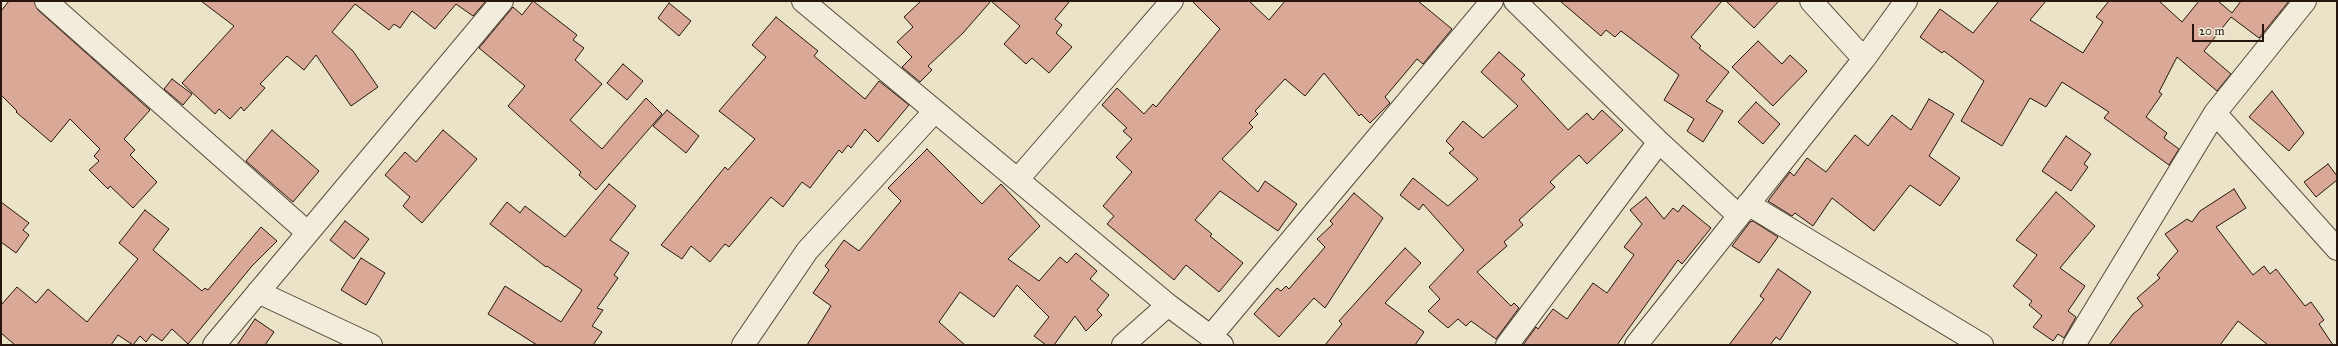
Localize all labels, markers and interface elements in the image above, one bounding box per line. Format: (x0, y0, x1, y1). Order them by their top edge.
scale bar (2194, 16, 2266, 42)
text: 20 m (2199, 24, 2225, 38)

